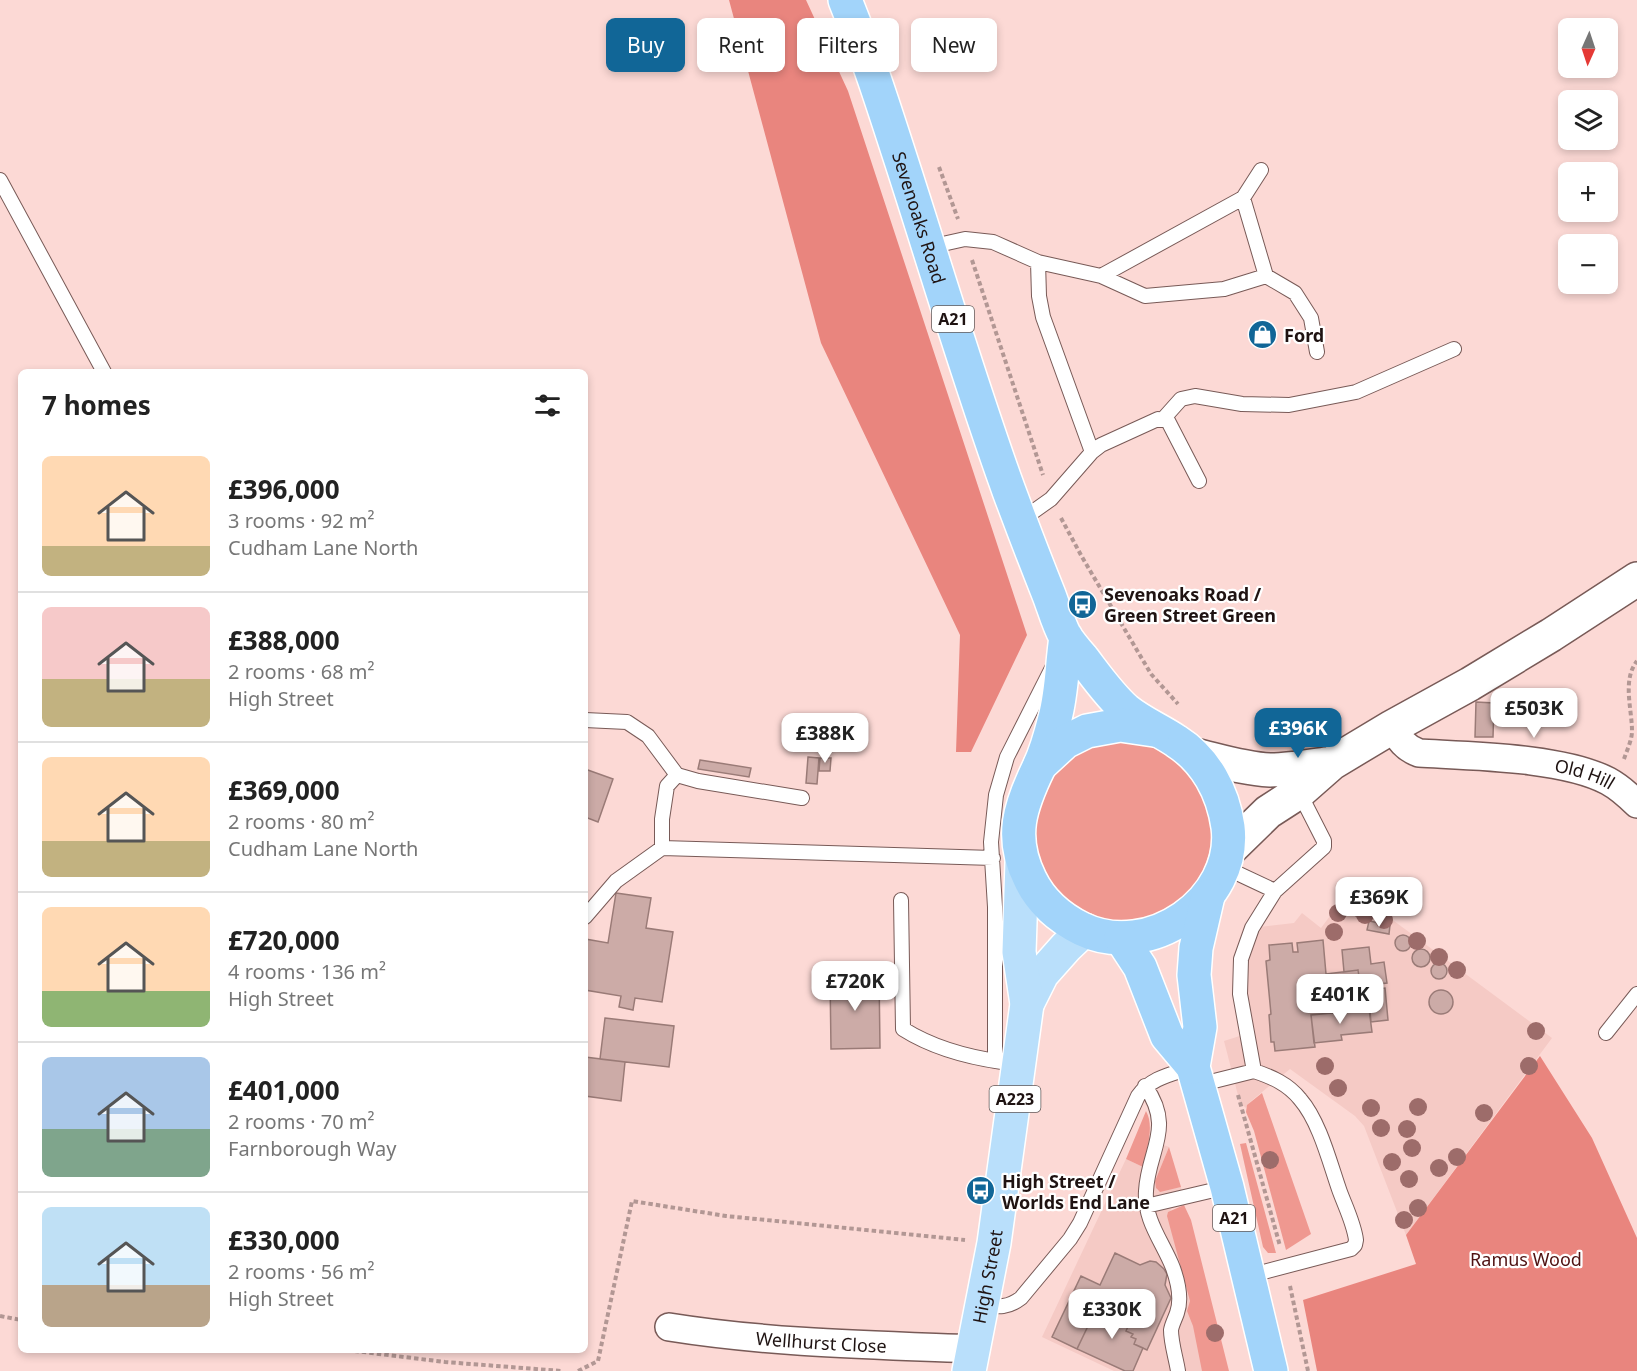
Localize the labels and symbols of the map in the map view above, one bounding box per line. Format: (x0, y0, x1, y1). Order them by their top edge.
north arrow (1558, 18, 1618, 78)
street label: Sevenoaks Road (887, 148, 951, 287)
road number: A21 (932, 306, 974, 332)
shop icon: Ford (1247, 319, 1279, 351)
place label: Ford (1284, 323, 1324, 347)
place label: Sevenoaks Road / Green Street Green (1104, 582, 1276, 627)
bus stop icon: Sevenoaks Road / Green Street Green (1067, 588, 1099, 620)
pin: £503K (1492, 688, 1576, 739)
pin: £396K (1256, 708, 1340, 759)
pin: £388K (783, 713, 867, 764)
street label: Old Hill (1553, 753, 1620, 794)
pin: £369K (1337, 877, 1421, 928)
pin: £720K (813, 961, 897, 1012)
pin: £401K (1298, 974, 1382, 1025)
road number: A223 (990, 1086, 1040, 1112)
place label: High Street / Worlds End Lane (1002, 1169, 1150, 1214)
bus stop icon: High Street / Worlds End Lane (965, 1175, 997, 1207)
road number: A21 (1213, 1205, 1255, 1231)
street label: High Street (967, 1228, 1008, 1326)
park label: Ramus Wood (1470, 1247, 1582, 1271)
pin: £330K (1070, 1289, 1154, 1340)
street label: Wellhurst Close (755, 1326, 887, 1358)

